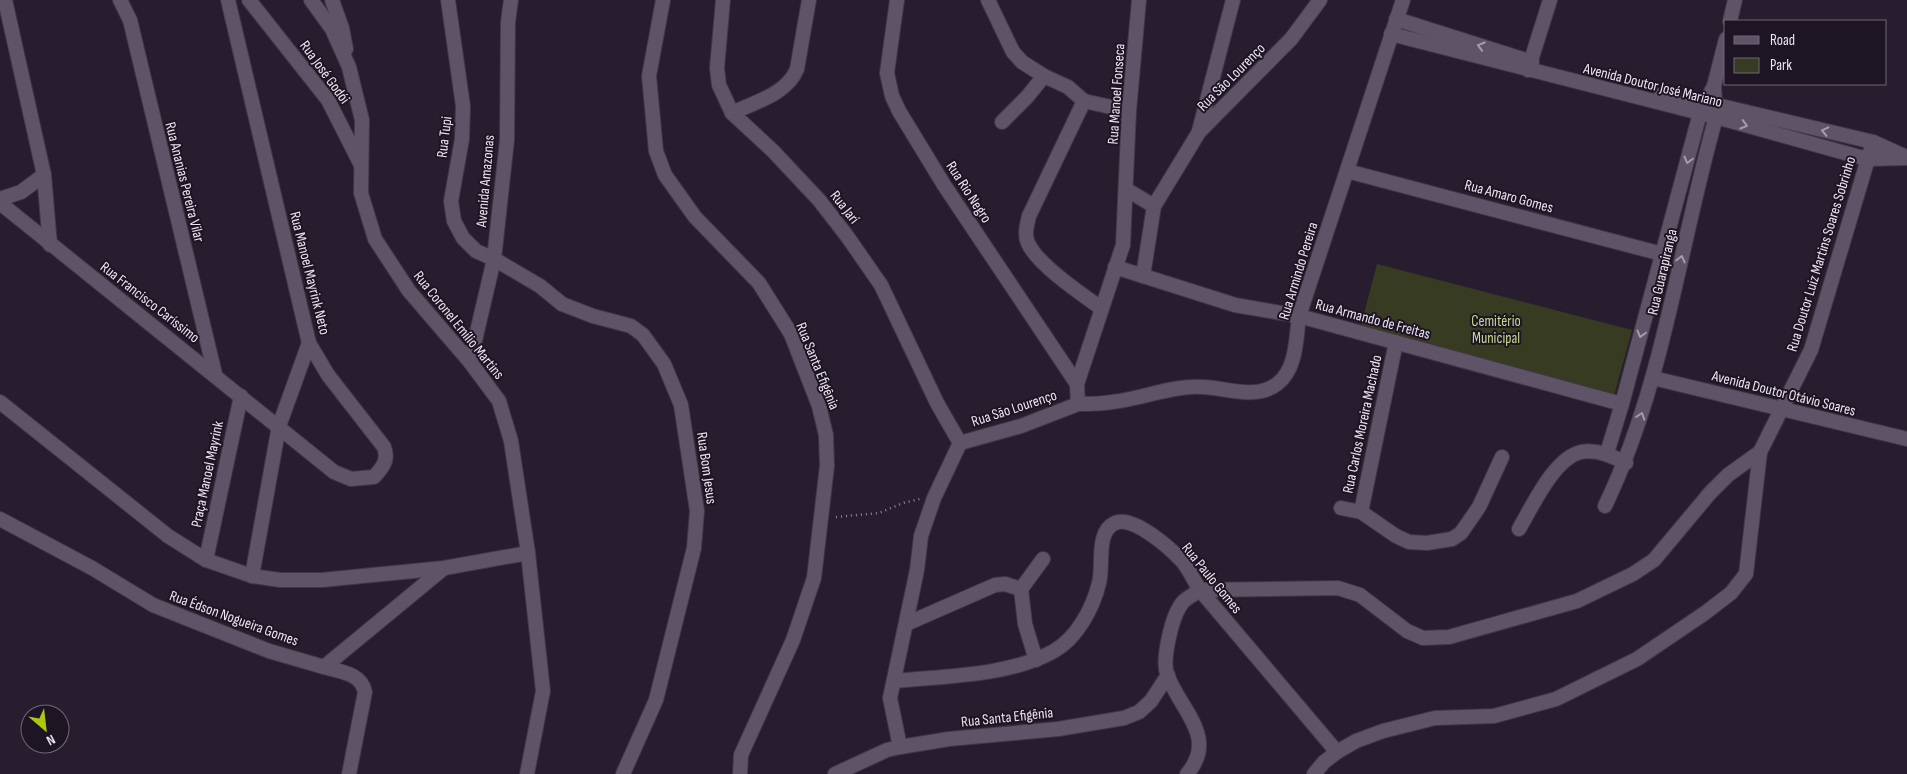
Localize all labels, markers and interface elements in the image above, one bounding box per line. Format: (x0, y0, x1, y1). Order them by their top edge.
legend (1724, 20, 1887, 85)
text: Road (1770, 31, 1795, 50)
street label: Rua José Godói (295, 37, 354, 108)
street label: Rua São Lourenço (1193, 39, 1269, 115)
one-way arrow (1477, 41, 1486, 51)
street label: Rua Manoel Fonseca (1103, 43, 1130, 145)
text: Park (1770, 56, 1792, 75)
street label: Avenida Doutor José Mariano (1581, 59, 1724, 112)
street label: Rua Tupi (433, 115, 456, 159)
one-way arrow (1739, 119, 1747, 129)
street label: Rua Ananias Pereira Vilar (160, 120, 209, 245)
one-way arrow (1821, 126, 1830, 137)
street label: Avenida Amazonas (472, 134, 499, 229)
street label: Rua Doutor Luiz Martins Soares Sobrinho (1783, 154, 1860, 354)
one-way arrow (1683, 156, 1693, 164)
street label: Rua Rio Negro (942, 158, 996, 227)
street label: Rua Amaro Gomes (1462, 176, 1555, 217)
street label: Rua Jarí (826, 187, 864, 228)
street label: Rua Manoel Mayrink Neto (285, 210, 334, 337)
street label: Rua Armindo Pereira (1275, 220, 1322, 322)
street label: Rua Guarapiranga (1643, 227, 1682, 317)
one-way arrow (1675, 254, 1686, 263)
street label: Rua Francisco Caríssimo (96, 258, 203, 347)
street label: Rua Coronel Emílio Martins (409, 267, 508, 383)
street label: Rua Armando de Freitas (1313, 295, 1432, 344)
park label: Cemitério Municipal (1471, 312, 1521, 348)
street label: Rua Santa Efigênia (791, 320, 844, 413)
one-way arrow (1636, 330, 1647, 339)
street label: Rua Carlos Moreira Machado (1339, 353, 1386, 495)
street label: Avenida Doutor Otávio Soares (1709, 366, 1858, 421)
street label: Rua São Lourenço (969, 386, 1059, 431)
one-way arrow (1635, 412, 1645, 421)
street label: Praça Manoel Mayrink (187, 419, 228, 529)
street label: Rua Bom Jesus (692, 431, 721, 505)
street label: Rua Paulo Gomes (1177, 539, 1246, 618)
street label: Rua Édson Nogueira Gomes (167, 586, 301, 651)
street label: Rua Santa Efigênia (960, 703, 1054, 732)
north arrow (20, 704, 70, 754)
text: N (44, 731, 58, 749)

